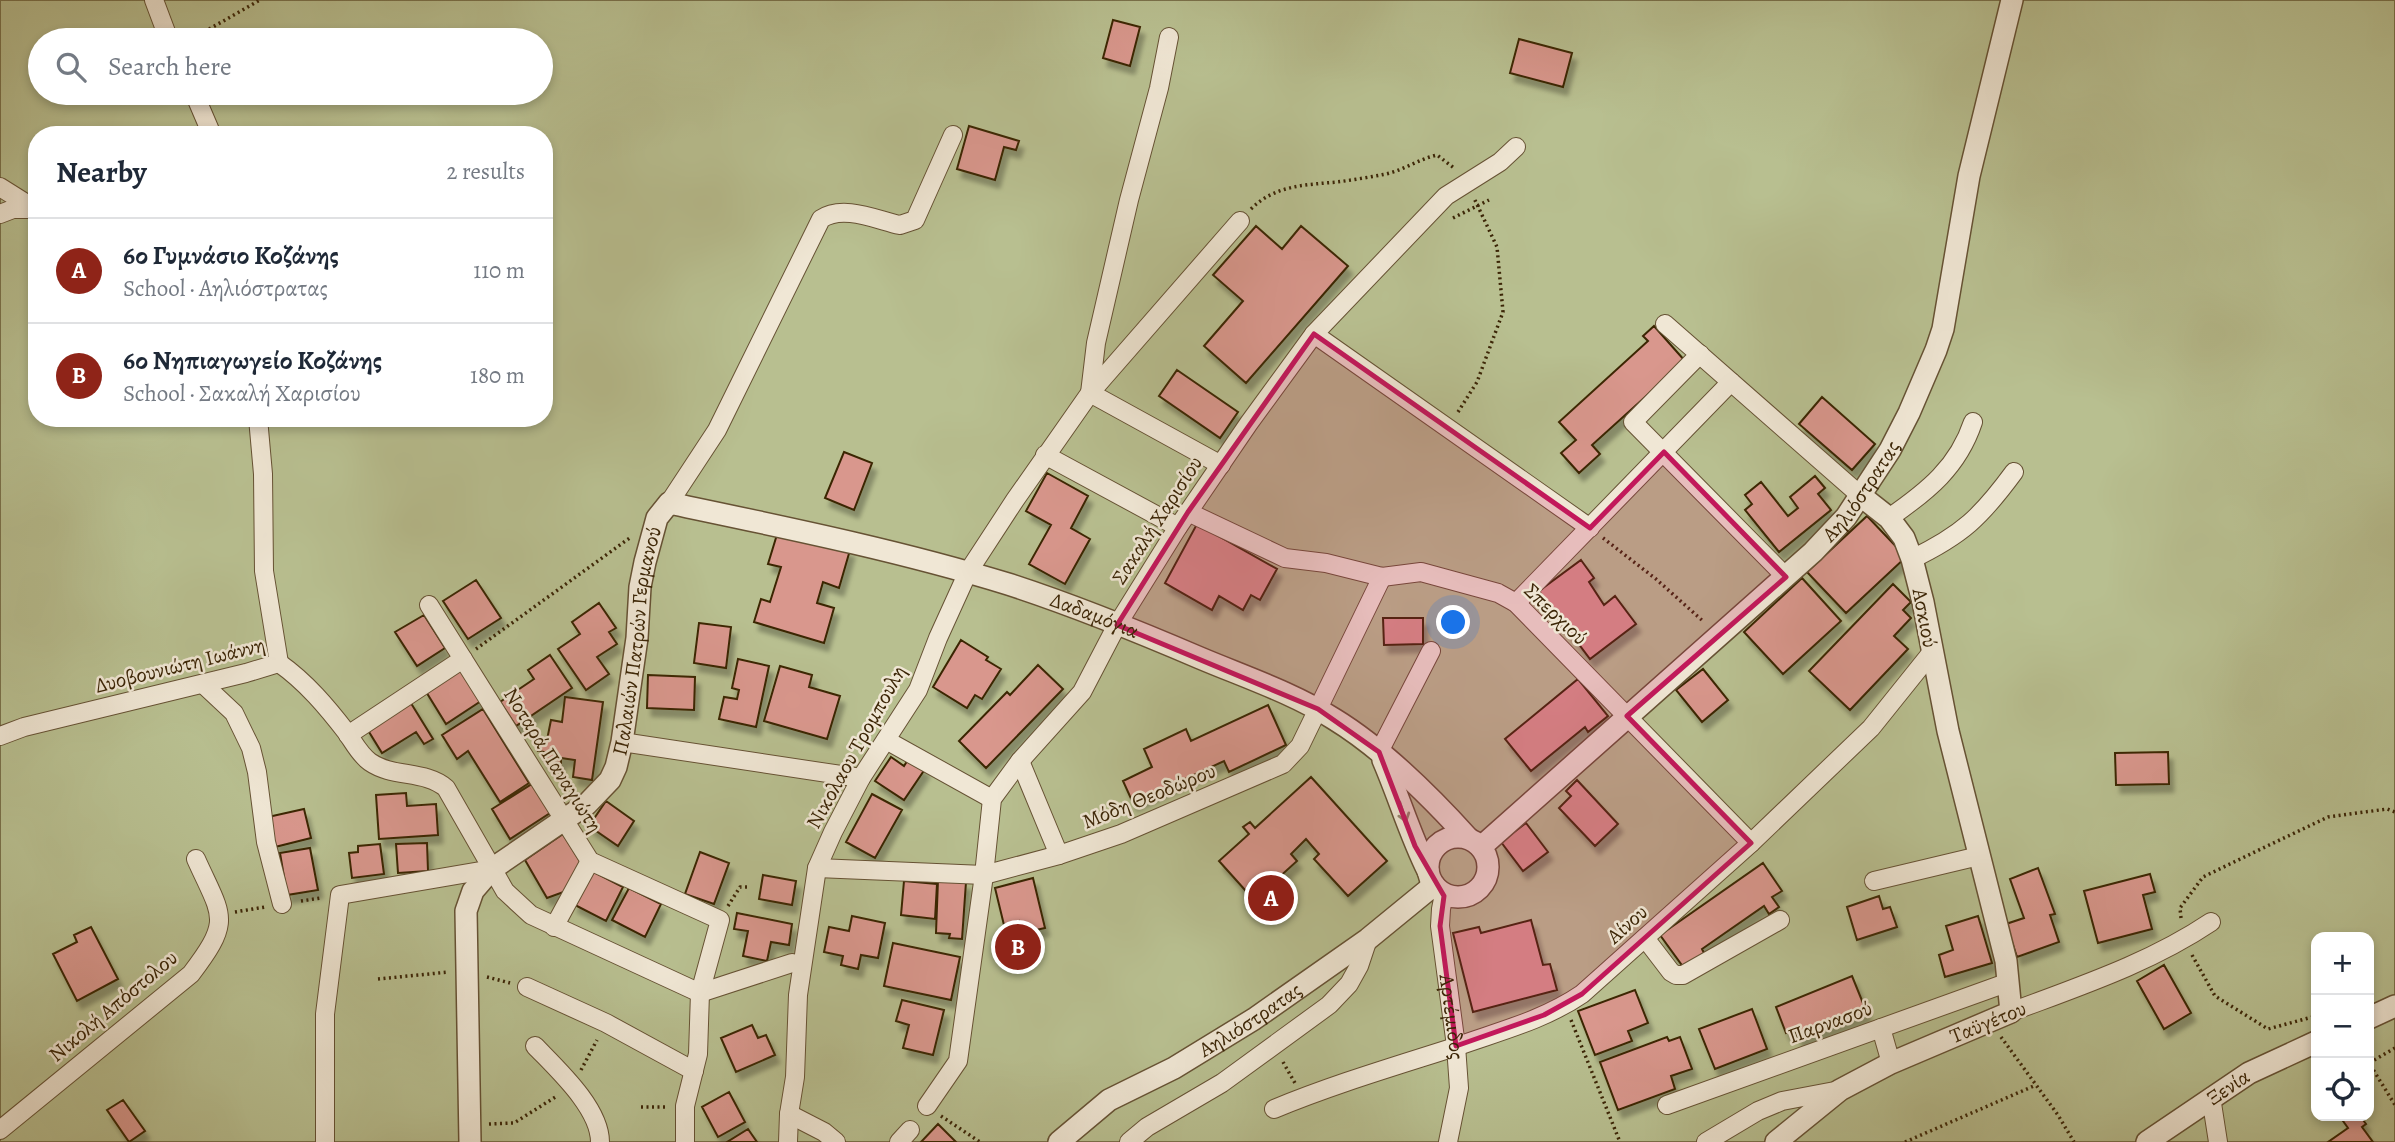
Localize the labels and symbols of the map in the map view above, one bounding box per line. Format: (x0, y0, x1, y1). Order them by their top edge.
street label: Αηλιόστρατας (1815, 436, 1906, 549)
street label: Σακαλή Χαρισίου (1105, 450, 1209, 590)
street label: Παλαιών Πατρών Γερμανού (605, 523, 668, 758)
street label: Σπερχιού (1518, 577, 1594, 651)
street label: Ασκιού (1905, 585, 1944, 650)
street label: Δαδαμόγια (1047, 586, 1143, 645)
your location (1436, 605, 1470, 639)
street label: Δυοβουνιώτη Ιωάννη (92, 630, 268, 700)
street label: Νικολαου Τρομπουλη (799, 660, 913, 834)
street label: Νοταρά Παναγιώτη (497, 682, 609, 838)
street label: Μόδη Θεοδώρου (1078, 757, 1220, 835)
one-way arrow (1398, 800, 1410, 822)
pin: A (1248, 872, 1294, 924)
street label: Αίνου (1600, 898, 1654, 951)
pin: B (995, 921, 1041, 973)
street label: Νικολή Απόστολου (43, 944, 183, 1068)
street label: Αρτέμιδος (1432, 971, 1471, 1061)
street label: Αηλιόστρατας (1193, 976, 1307, 1064)
street label: Παρνασού (1784, 994, 1876, 1050)
street label: Ταϋγέτου (1946, 994, 2030, 1050)
street label: Ξενία (2201, 1062, 2255, 1112)

